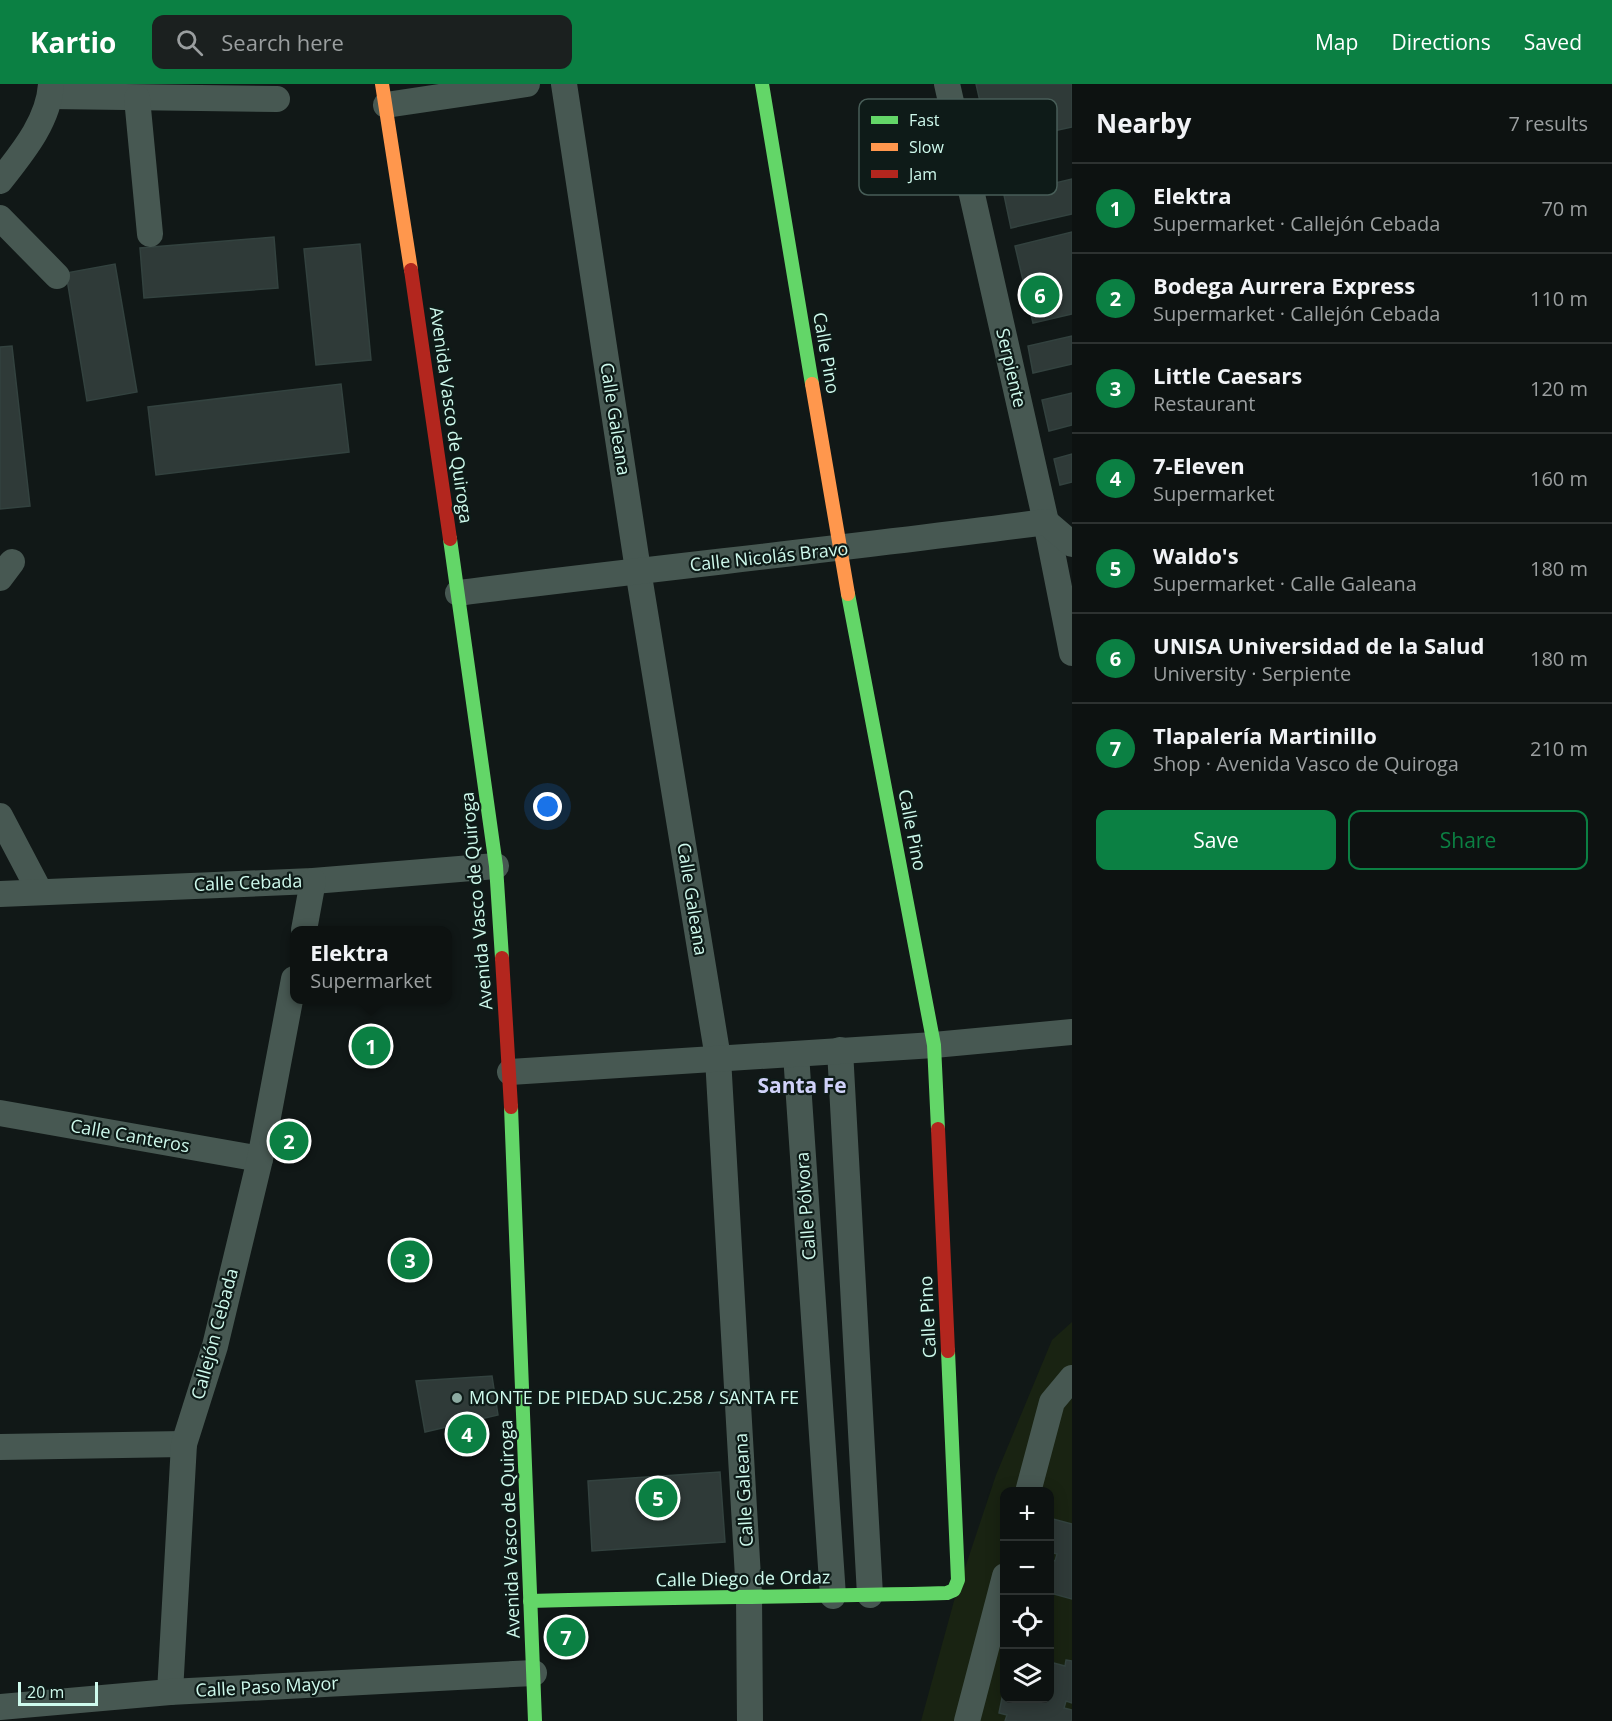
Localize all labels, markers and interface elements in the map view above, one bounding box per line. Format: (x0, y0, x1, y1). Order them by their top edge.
search box (152, 15, 572, 69)
text: Kartio (30, 23, 116, 61)
icon: search (173, 26, 206, 59)
text: Search here (221, 27, 344, 57)
text: Map (1315, 28, 1358, 56)
text: Directions (1391, 28, 1491, 56)
text: Saved (1524, 28, 1582, 56)
legend (859, 99, 1057, 195)
text: Nearby (1096, 105, 1191, 141)
text: Fast (909, 109, 940, 131)
text: 7 results (1508, 110, 1588, 137)
text: Slow (909, 136, 944, 158)
text: Jam (907, 163, 937, 185)
text: Elektra (1153, 180, 1232, 210)
text: 1 (1110, 195, 1121, 222)
text: 70 m (1541, 195, 1588, 222)
text: Supermarket · Callejón Cebada (1153, 210, 1440, 237)
text: Bodega Aurrera Express (1153, 270, 1415, 300)
pin: 6 (1020, 272, 1060, 318)
text: 2 (1110, 285, 1121, 312)
text: 110 m (1530, 285, 1588, 312)
text: Supermarket · Callejón Cebada (1153, 300, 1440, 327)
street label: Avenida Vasco de Quiroga (425, 305, 479, 525)
street label: Calle Pino (808, 310, 846, 396)
street label: Serpiente (991, 326, 1033, 410)
text: Little Caesars (1153, 360, 1302, 390)
street label: Calle Galeana (595, 361, 637, 477)
text: 3 (1110, 375, 1121, 402)
text: 120 m (1530, 375, 1588, 402)
text: Restaurant (1153, 390, 1255, 417)
text: 7-Eleven (1153, 450, 1245, 480)
text: 4 (1110, 465, 1121, 492)
text: 160 m (1530, 465, 1588, 492)
text: Supermarket (1153, 480, 1275, 507)
street label: Calle Nicolás Bravo (688, 536, 849, 576)
text: Waldo's (1153, 540, 1239, 570)
text: 5 (1110, 555, 1121, 582)
text: 180 m (1530, 555, 1588, 582)
text: Supermarket · Calle Galeana (1153, 570, 1417, 597)
text: UNISA Universidad de la Salud (1153, 630, 1484, 660)
text: 6 (1110, 645, 1121, 672)
text: 180 m (1530, 645, 1588, 672)
text: University · Serpiente (1153, 660, 1351, 687)
text: Tlapalería Martinillo (1153, 720, 1377, 750)
text: 7 (1110, 735, 1121, 762)
text: 210 m (1530, 735, 1588, 762)
text: Shop · Avenida Vasco de Quiroga (1153, 750, 1459, 777)
street label: Calle Pino (893, 787, 933, 873)
street label: Avenida Vasco de Quiroga (455, 791, 497, 1011)
your location (533, 792, 562, 821)
button: Save (1096, 810, 1336, 870)
button: Share (1348, 810, 1588, 870)
street label: Calle Galeana (672, 841, 714, 957)
street label: Calle Cebada (193, 868, 303, 896)
popup (290, 926, 452, 1004)
text: Elektra (310, 937, 389, 967)
text: Supermarket (310, 967, 432, 994)
pin: 1 (352, 1024, 391, 1068)
district label: Santa Fe (757, 1071, 847, 1099)
street label: Calle Canteros (69, 1113, 192, 1157)
pin: 2 (270, 1118, 308, 1164)
street label: Calle Pólvora (789, 1151, 821, 1261)
pin: 3 (390, 1238, 430, 1282)
street label: Callejón Cebada (185, 1265, 243, 1402)
street label: Calle Pino (913, 1275, 941, 1359)
place label: MONTE DE PIEDAD SUC.258 / SANTA FE (469, 1385, 799, 1409)
marker: MONTE DE PIEDAD SUC.258 / SANTA FE (450, 1391, 464, 1405)
pin: 4 (448, 1412, 486, 1456)
street label: Avenida Vasco de Quiroga (493, 1419, 525, 1639)
street label: Calle Galeana (728, 1433, 758, 1548)
pin: 5 (638, 1476, 678, 1520)
map controls (1000, 1487, 1054, 1703)
button: + (1000, 1487, 1054, 1541)
button: − (1000, 1541, 1054, 1595)
street label: Calle Diego de Ordaz (655, 1564, 831, 1592)
button: locate (1000, 1595, 1054, 1649)
pin: 7 (546, 1614, 586, 1660)
button: layers (1000, 1649, 1054, 1703)
street label: Calle Paso Mayor (195, 1670, 340, 1702)
scale bar (18, 1679, 98, 1706)
text: 20 m (27, 1681, 64, 1703)

